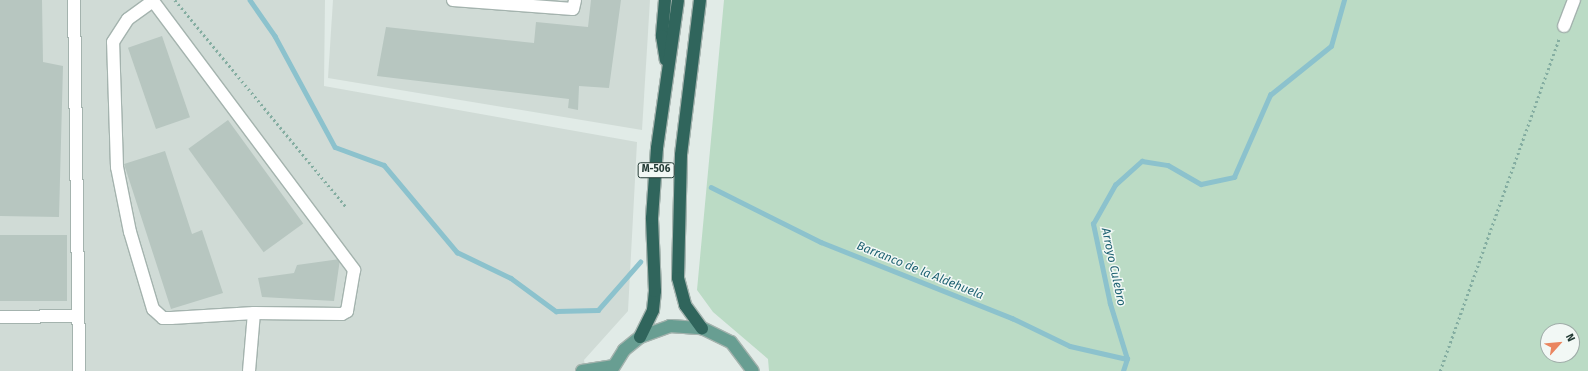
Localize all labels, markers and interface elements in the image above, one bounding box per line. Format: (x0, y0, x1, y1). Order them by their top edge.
road number: M-506 (637, 162, 675, 178)
water label: Arroyo Culebro (1098, 227, 1128, 307)
water label: Barranco de la Aldehuela (854, 239, 986, 303)
north arrow (1540, 323, 1580, 363)
text: N (1563, 332, 1578, 344)

